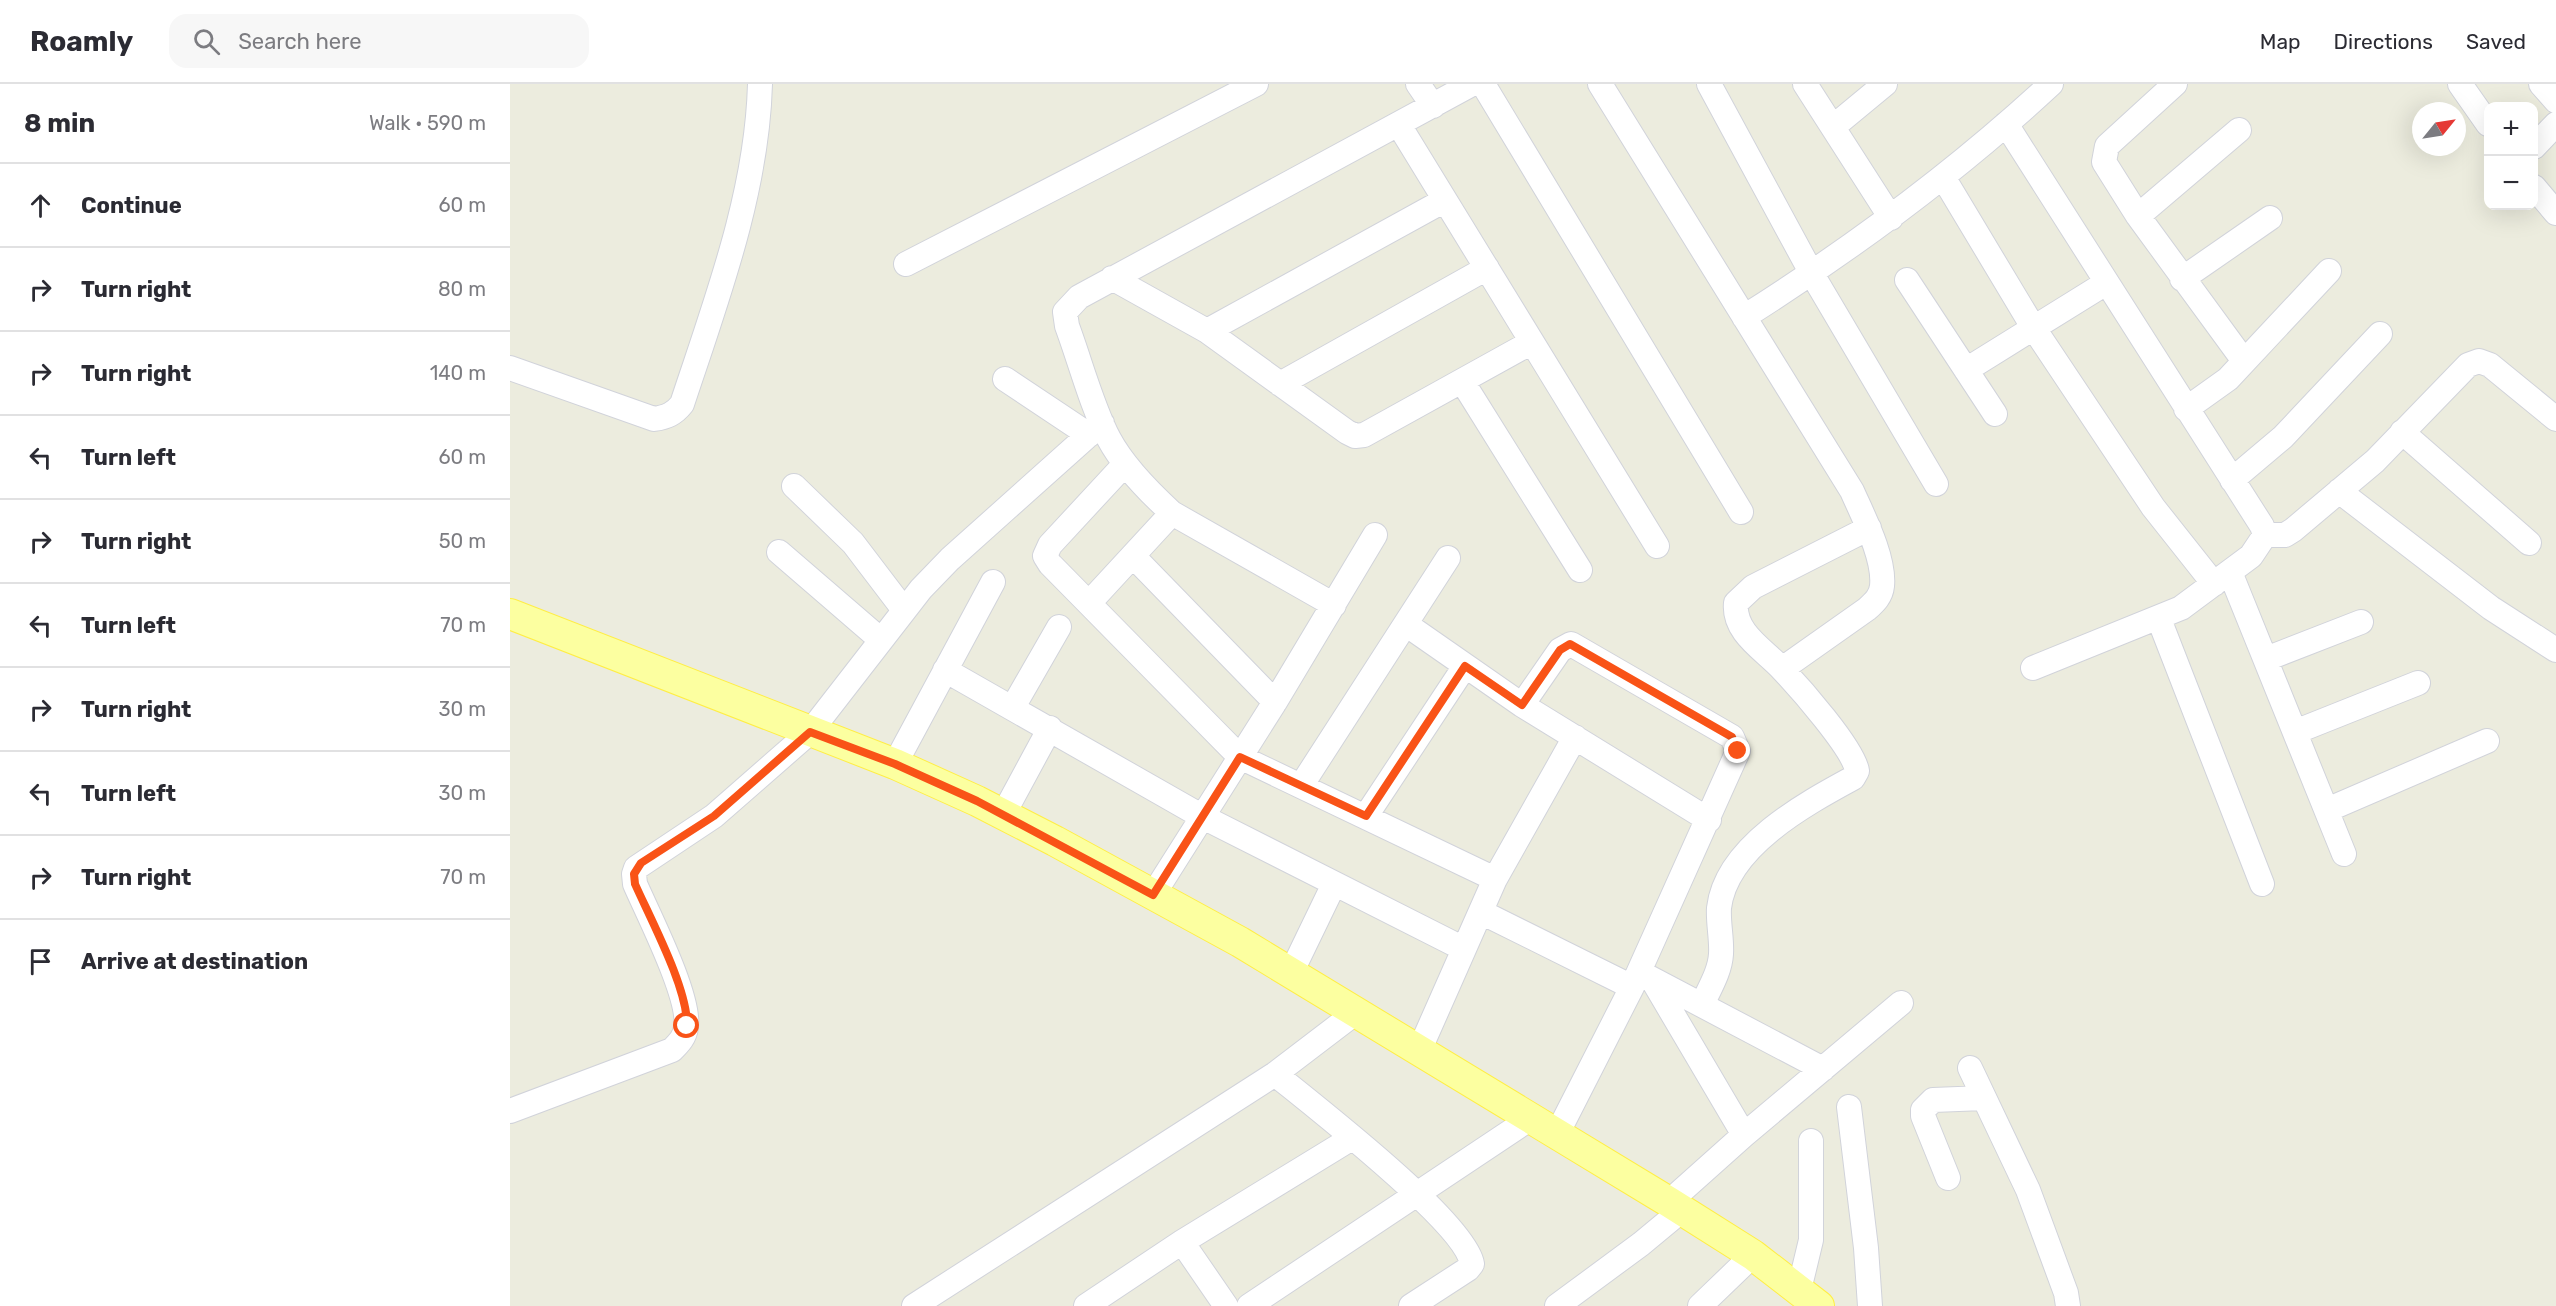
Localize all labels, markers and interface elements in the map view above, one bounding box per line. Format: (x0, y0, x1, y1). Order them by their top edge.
search box (169, 14, 589, 68)
text: Roamly (30, 25, 133, 58)
icon: search (190, 25, 223, 58)
text: Search here (238, 28, 362, 55)
text: Map (2260, 29, 2301, 54)
text: Directions (2334, 29, 2433, 54)
text: Saved (2466, 29, 2526, 54)
north arrow (2412, 102, 2466, 156)
map controls (2484, 102, 2538, 210)
button: + (2484, 102, 2538, 156)
text: 8 min (24, 108, 95, 139)
text: Walk · 590 m (369, 111, 486, 135)
button: − (2484, 156, 2538, 210)
icon: ahead (24, 189, 57, 222)
text: Continue (81, 192, 182, 219)
text: 60 m (439, 193, 486, 217)
icon: right (24, 273, 57, 306)
text: Turn right (81, 276, 191, 303)
text: 80 m (438, 277, 486, 301)
icon: right (24, 357, 57, 390)
text: Turn right (81, 360, 191, 387)
text: 140 m (430, 361, 486, 385)
icon: left (24, 441, 57, 474)
text: Turn left (81, 444, 176, 471)
text: 60 m (439, 445, 486, 469)
icon: right (24, 525, 57, 558)
text: Turn right (81, 528, 191, 555)
text: 50 m (439, 529, 486, 553)
icon: left (24, 609, 57, 642)
text: Turn left (81, 612, 176, 639)
text: 70 m (440, 613, 486, 637)
icon: right (24, 693, 57, 726)
text: Turn right (81, 696, 191, 723)
text: 30 m (439, 697, 486, 721)
route end (1724, 737, 1750, 763)
icon: left (24, 777, 57, 810)
text: Turn left (81, 780, 176, 807)
text: 30 m (439, 781, 486, 805)
icon: right (24, 861, 57, 894)
text: Turn right (81, 864, 191, 891)
text: 70 m (440, 865, 486, 889)
icon: arrive (24, 945, 57, 978)
text: Arrive at destination (81, 948, 308, 975)
route start (673, 1012, 699, 1038)

